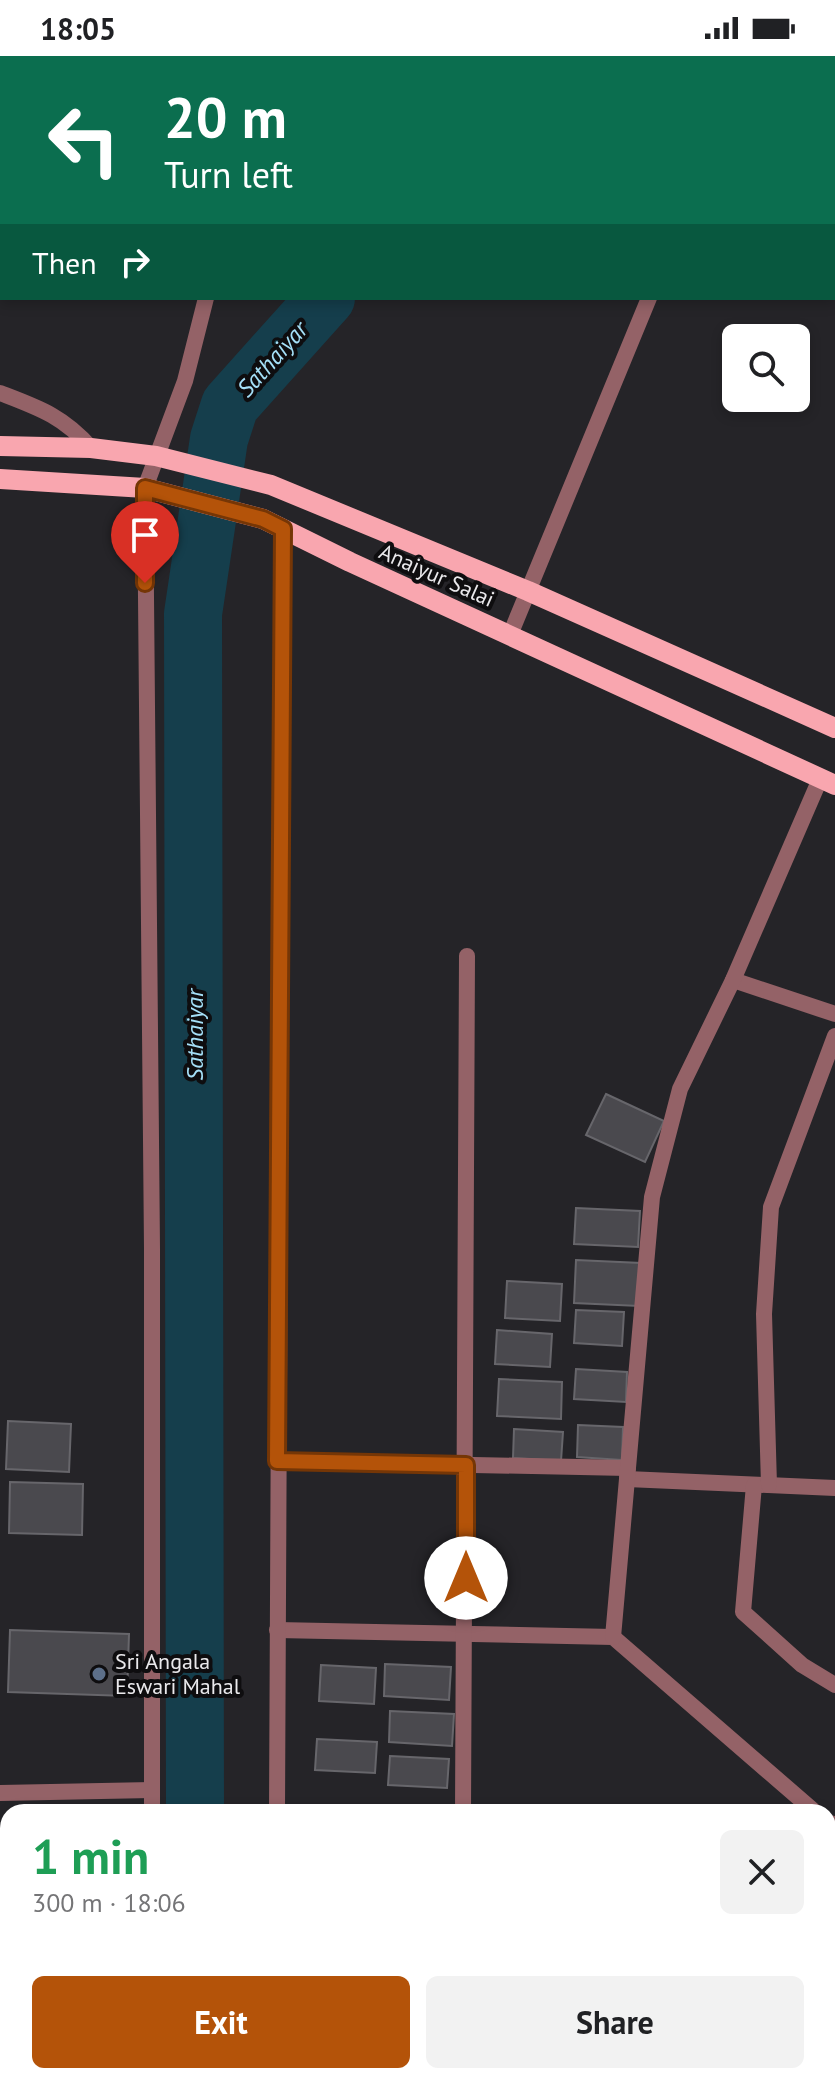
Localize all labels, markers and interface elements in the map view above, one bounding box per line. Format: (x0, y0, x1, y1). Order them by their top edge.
text: 18:05 (40, 9, 116, 48)
text: 20 m (164, 81, 287, 153)
icon: left (32, 88, 136, 192)
text: Turn left (164, 151, 293, 198)
icon: right (113, 240, 157, 284)
text: Then (32, 243, 97, 282)
water label: Sathaiyar (230, 313, 316, 403)
map controls (722, 324, 810, 412)
button: search (722, 324, 810, 412)
pin (111, 501, 179, 583)
icon: arrive (123, 513, 167, 557)
street label: Anaiyur Salai (375, 537, 499, 613)
water label: Sathaiyar (179, 987, 210, 1081)
position arrow (424, 1536, 508, 1620)
place label: Sri Angala Eswari Mahal (115, 1647, 241, 1700)
marker: Sri Angala Eswari Mahal (90, 1665, 108, 1683)
text: 1 min (32, 1825, 149, 1887)
button: close (720, 1830, 804, 1914)
text: 300 m · 18:06 (32, 1886, 186, 1919)
button: Exit (32, 1976, 410, 2068)
button: Share (426, 1976, 804, 2068)

